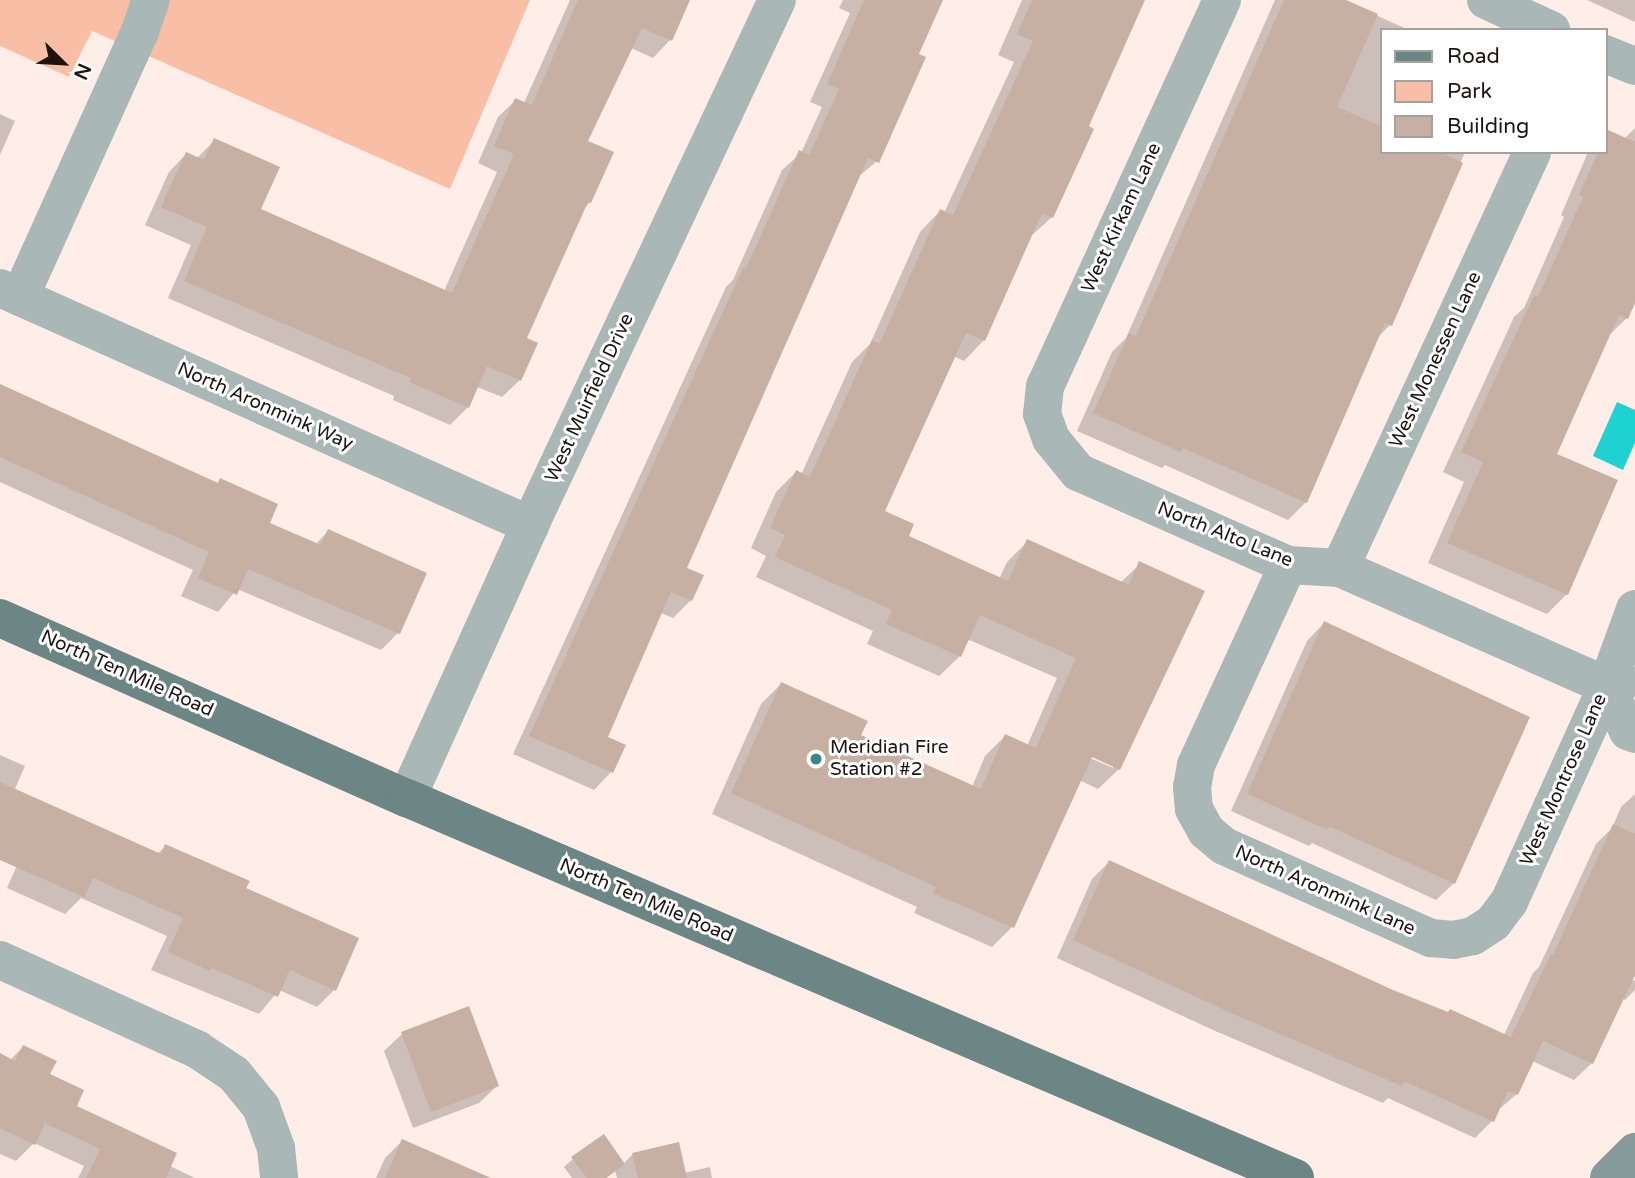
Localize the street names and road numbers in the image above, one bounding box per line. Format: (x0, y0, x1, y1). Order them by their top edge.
street label: West Kirkam Lane (1077, 140, 1167, 296)
street label: West Monessen Lane (1385, 268, 1487, 452)
street label: West Muirfield Drive (541, 310, 639, 486)
street label: North Aronmink Way (174, 358, 356, 456)
street label: North Alto Lane (1154, 497, 1296, 573)
street label: North Ten Mile Road (37, 626, 217, 722)
street label: West Montrose Lane (1516, 690, 1612, 870)
street label: North Aronmink Lane (1231, 841, 1419, 941)
street label: North Ten Mile Road (556, 854, 736, 948)

